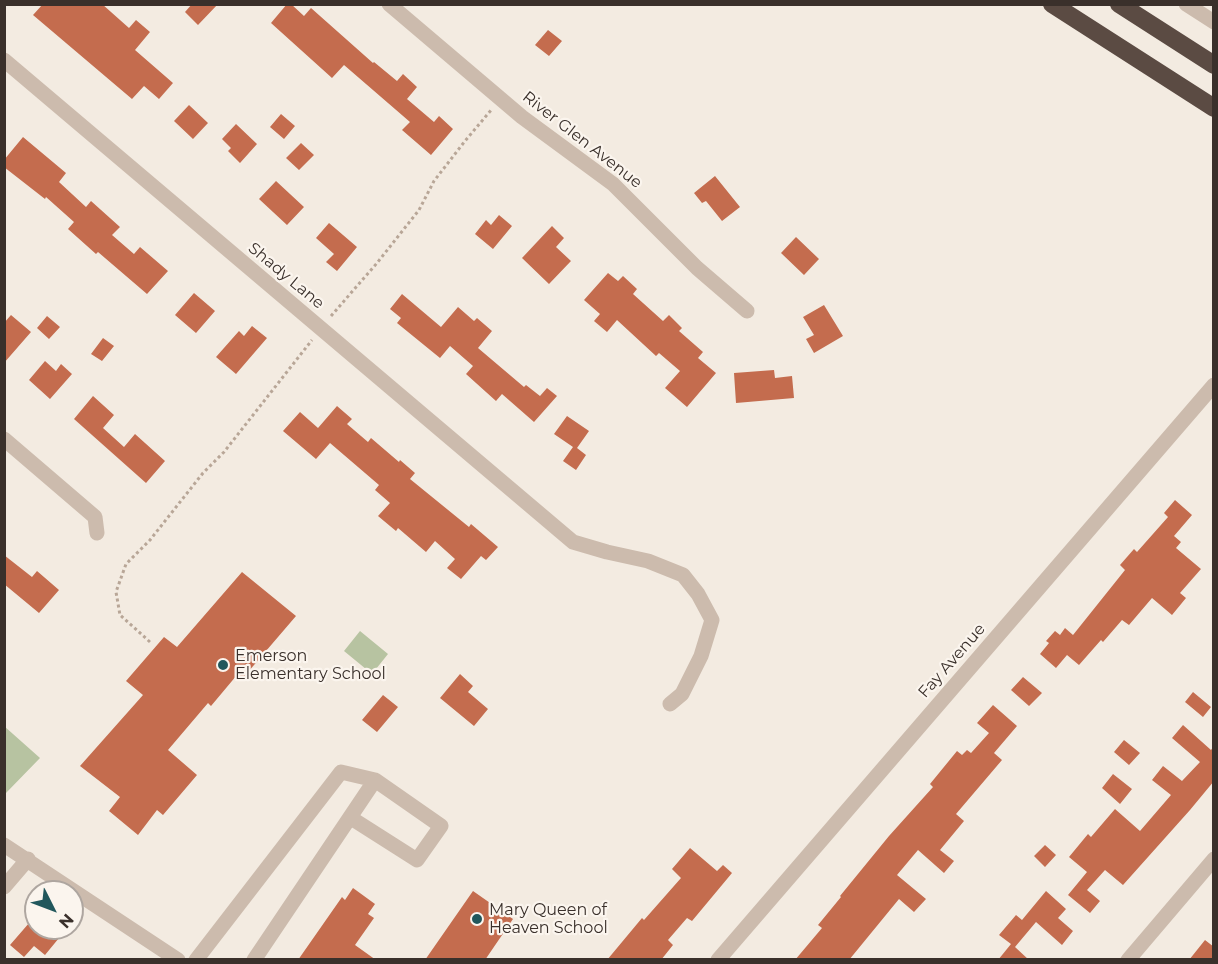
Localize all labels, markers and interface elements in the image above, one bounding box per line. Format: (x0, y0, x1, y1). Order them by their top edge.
street label: River Glen Avenue (518, 87, 646, 193)
street label: Shady Lane (244, 239, 328, 313)
street label: Fay Avenue (915, 620, 989, 702)
place label: Emerson Elementary School (235, 646, 386, 684)
marker: Emerson Elementary School (216, 658, 230, 672)
north arrow (24, 880, 84, 940)
place label: Mary Queen of Heaven School (489, 900, 608, 938)
text: N (55, 910, 78, 932)
marker: Mary Queen of Heaven School (470, 912, 484, 926)

